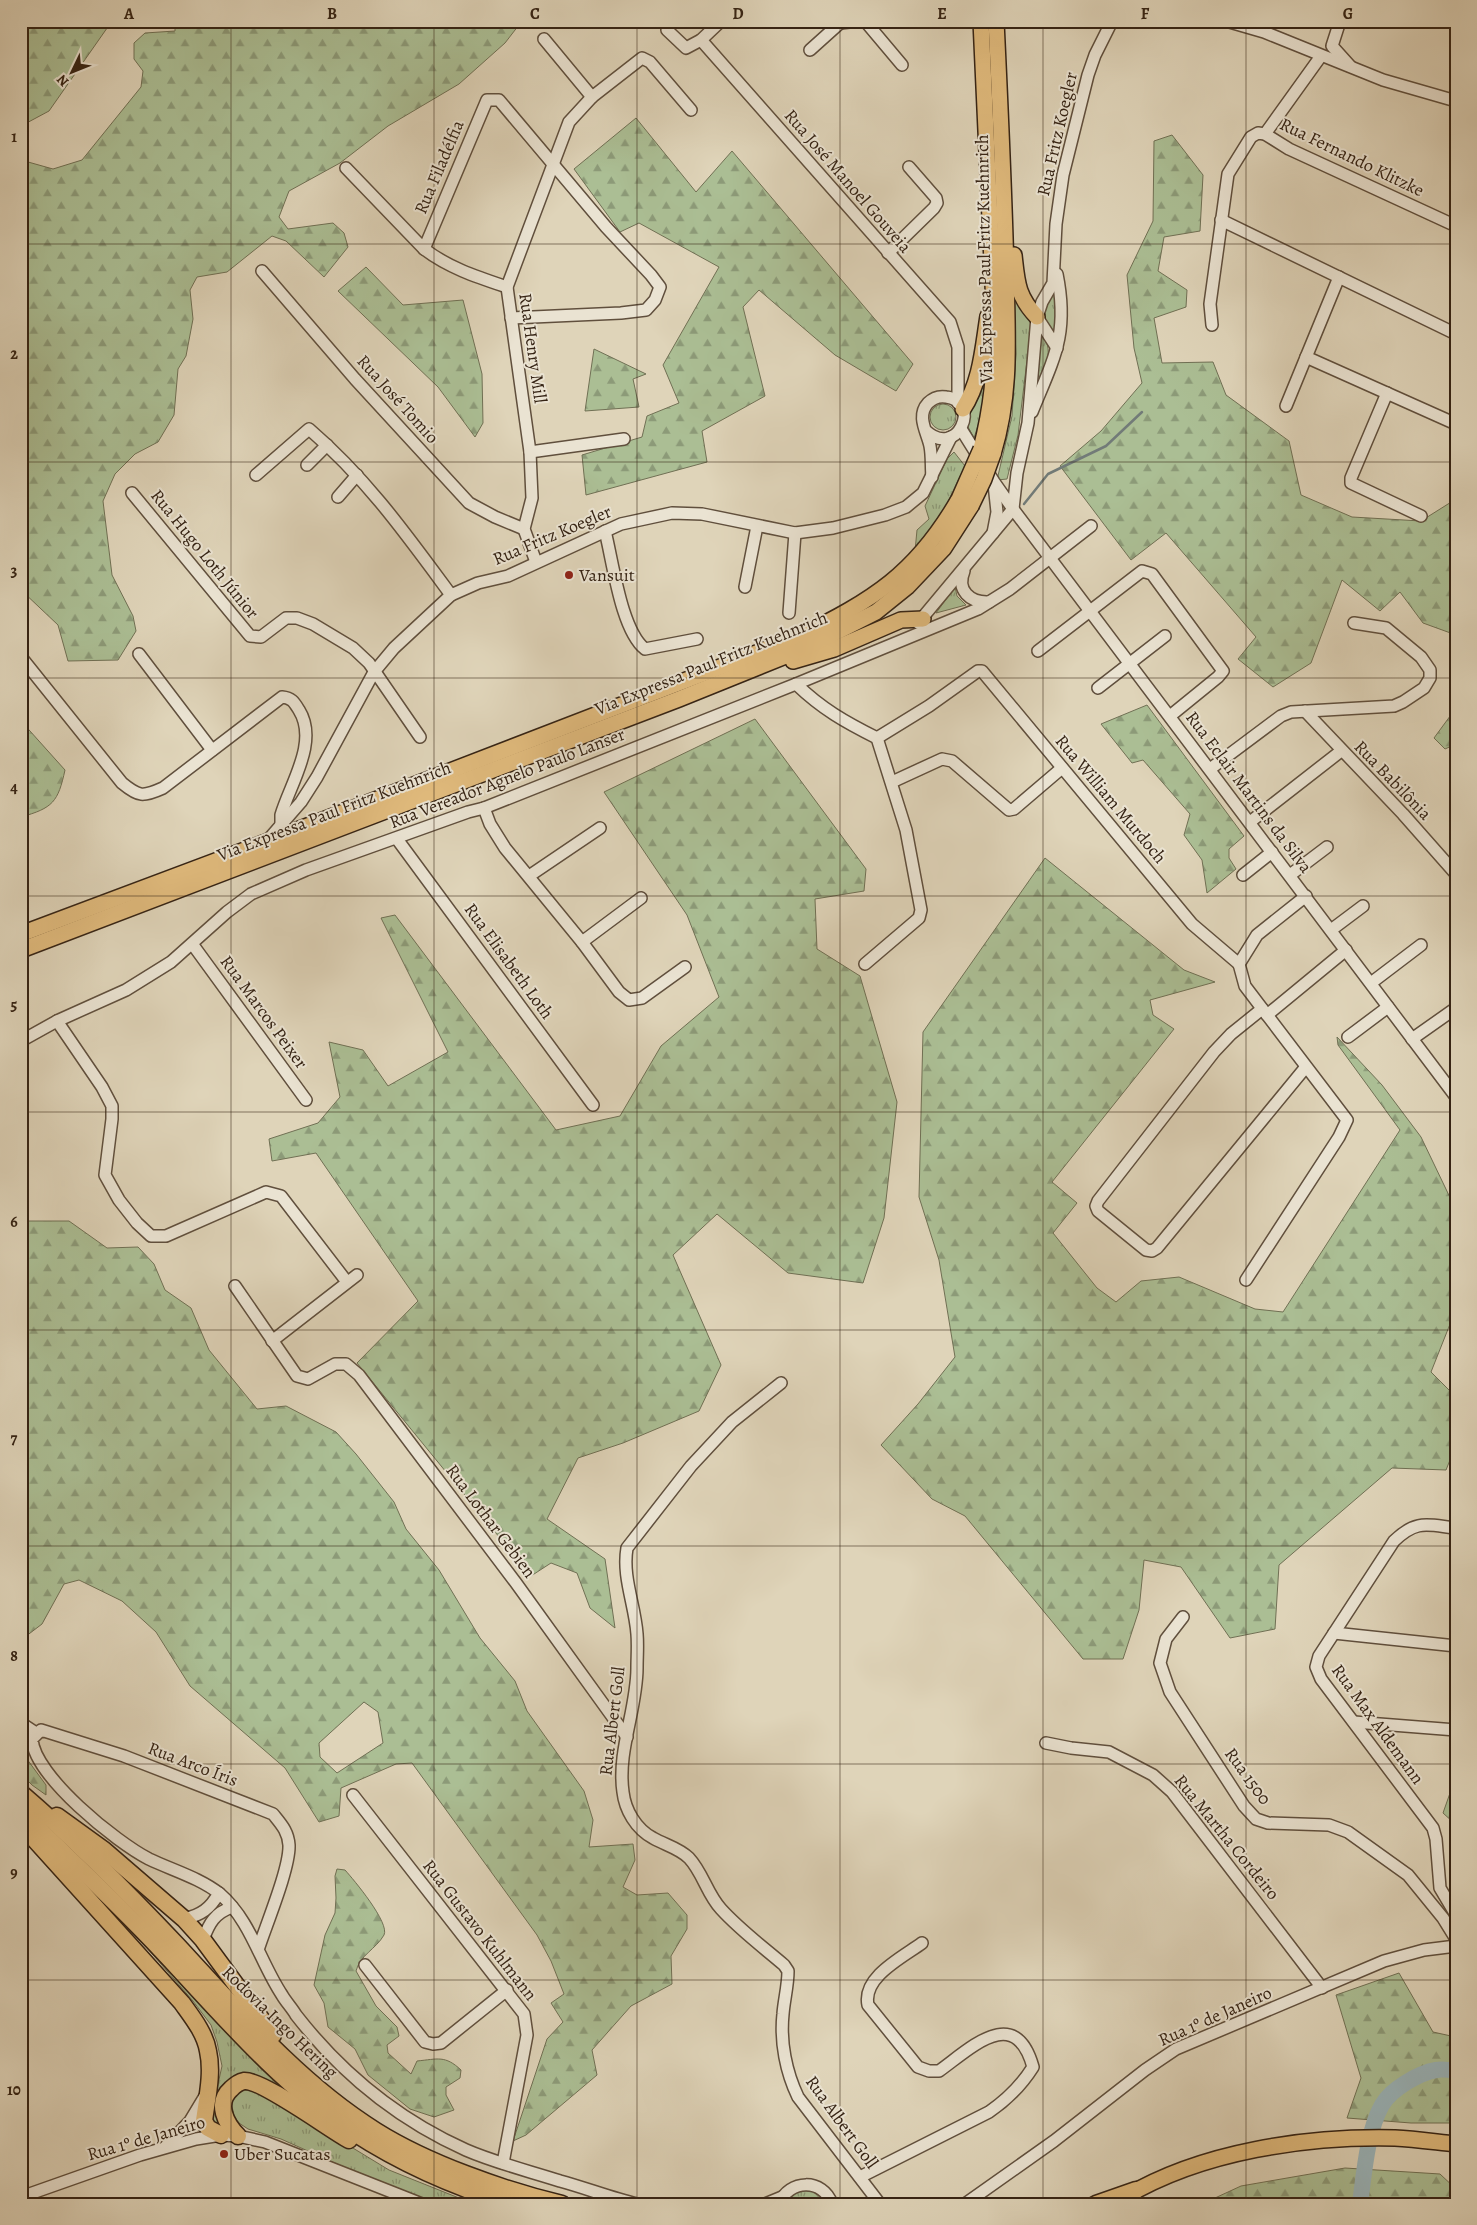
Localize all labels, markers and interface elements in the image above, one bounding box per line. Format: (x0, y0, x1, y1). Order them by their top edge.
text: A (123, 3, 135, 25)
text: B (327, 3, 337, 25)
text: C (530, 3, 540, 25)
text: D (732, 3, 744, 25)
text: E (937, 3, 947, 25)
text: F (1141, 3, 1150, 25)
text: G (1343, 3, 1353, 25)
north arrow (48, 48, 98, 98)
street label: Rua Fritz Koegler (1031, 69, 1083, 198)
text: N (52, 70, 73, 91)
street label: Rua José Manoel Gouveia (779, 104, 917, 258)
street label: Rua Fernando Klitzke (1276, 112, 1428, 202)
street label: Rua Filadélfia (408, 116, 470, 218)
text: 1 (11, 126, 17, 148)
street label: Via Expressa Paul Fritz Kuehnrich (970, 134, 998, 385)
street label: Rua Henry Mill (513, 291, 553, 405)
text: 2 (10, 343, 18, 365)
street label: Rua José Tomio (352, 349, 444, 449)
street label: Rua Hugo Loth Júnior (145, 484, 265, 624)
street label: Rua Fritz Koegler (489, 499, 615, 571)
text: 3 (11, 560, 18, 582)
place label: Vansuit (578, 563, 635, 587)
marker: Vansuit (563, 569, 575, 581)
street label: Via Expressa Paul Fritz Kuehnrich (590, 605, 831, 721)
street label: Rua Eclair Martins da Silva (1180, 706, 1318, 878)
street label: Rua Vereador Agnelo Paulo Lanser (386, 722, 628, 834)
street label: Rua William Murdoch (1050, 730, 1172, 869)
street label: Rua Babilônia (1349, 735, 1438, 826)
street label: Via Expressa Paul Fritz Kuehnrich (213, 755, 455, 867)
text: 4 (10, 777, 18, 799)
street label: Rua Elisabeth Loth (459, 898, 559, 1024)
street label: Rua Marcos Peixer (215, 950, 313, 1074)
text: 5 (11, 994, 18, 1016)
text: 6 (10, 1211, 18, 1233)
text: 7 (11, 1428, 18, 1450)
street label: Rua Lothar Gebien (440, 1459, 542, 1583)
text: 8 (10, 1645, 18, 1667)
street label: Rua Max Aldemann (1326, 1659, 1430, 1789)
street label: Rua Albert Goll (593, 1665, 631, 1777)
street label: Rua Arco Íris (145, 1736, 241, 1792)
street label: Rua 1500 (1219, 1743, 1277, 1809)
street label: Rua Martha Cordeiro (1169, 1769, 1285, 1905)
street label: Rua Gustavo Kuhlmann (417, 1855, 543, 2006)
text: 9 (10, 1862, 18, 1884)
street label: Rodovia Ingo Hering (217, 1960, 343, 2084)
street label: Rua 1º de Janeiro (1155, 1980, 1275, 2052)
street label: Rua Albert Goll (800, 2071, 884, 2174)
text: 10 (7, 2079, 21, 2101)
street label: Rua 1º de Janeiro (84, 2110, 208, 2166)
place label: Uber Sucatas (234, 2142, 331, 2166)
marker: Uber Sucatas (218, 2148, 230, 2160)

